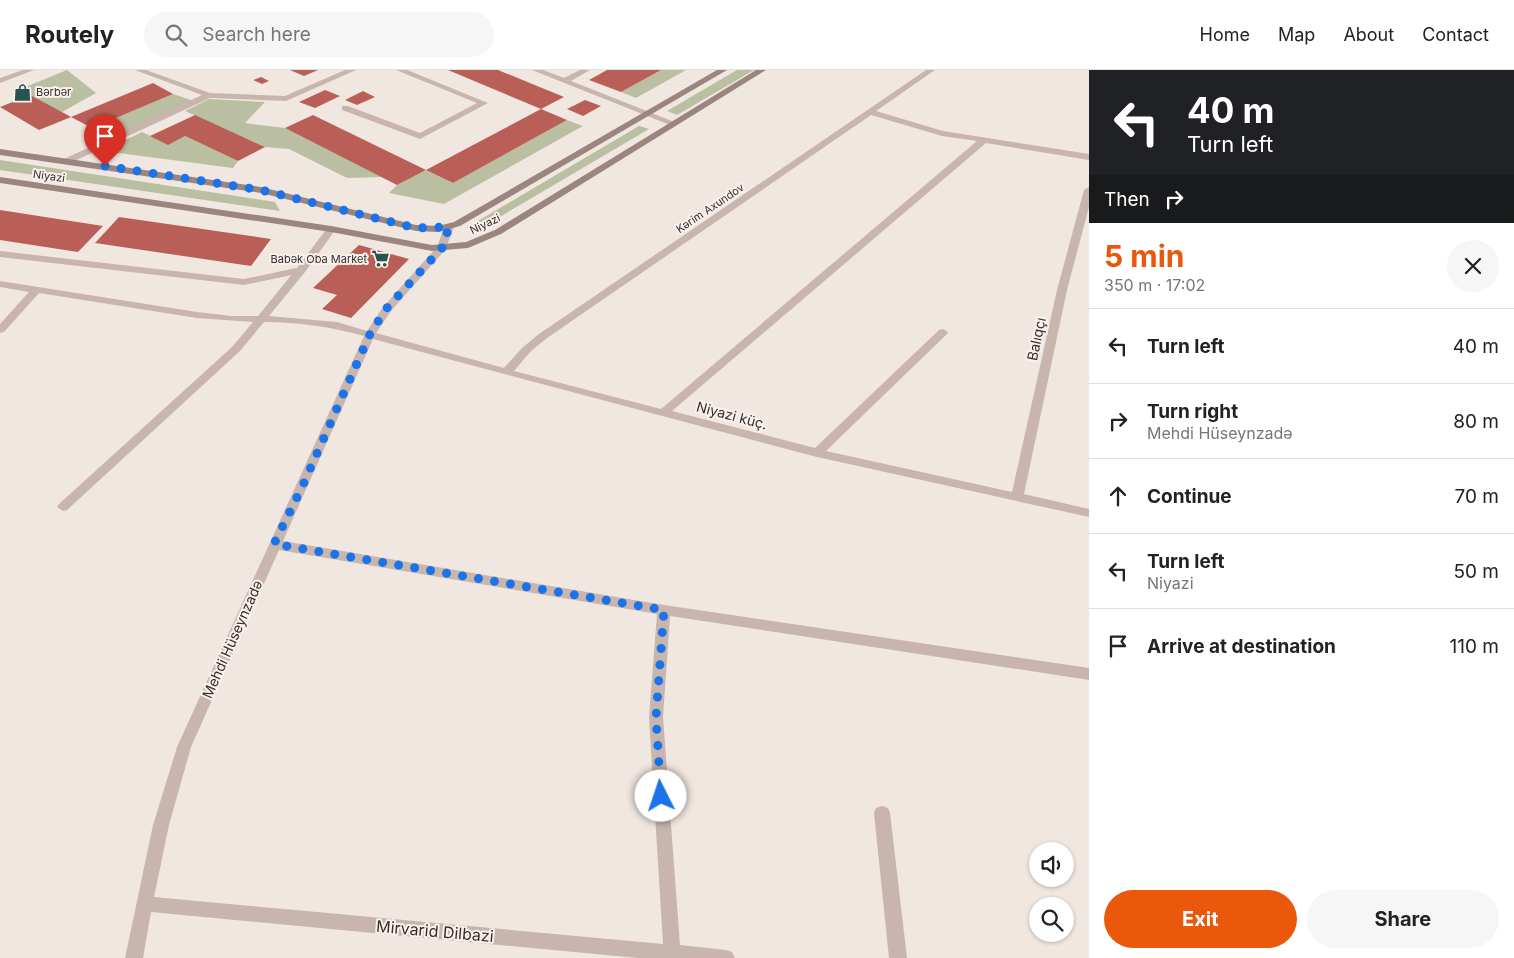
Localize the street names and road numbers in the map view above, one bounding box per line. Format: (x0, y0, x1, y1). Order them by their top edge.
street label: Niyazi (32, 167, 66, 185)
street label: Kərim Axundov (673, 180, 747, 236)
street label: Niyazi (468, 211, 502, 237)
street label: Balıqçı (1023, 316, 1049, 362)
street label: Niyazi küç. (695, 397, 769, 433)
street label: Mehdi Hüseynzadə (198, 577, 266, 701)
street label: Mirvarid Dilbazi (375, 916, 495, 946)

